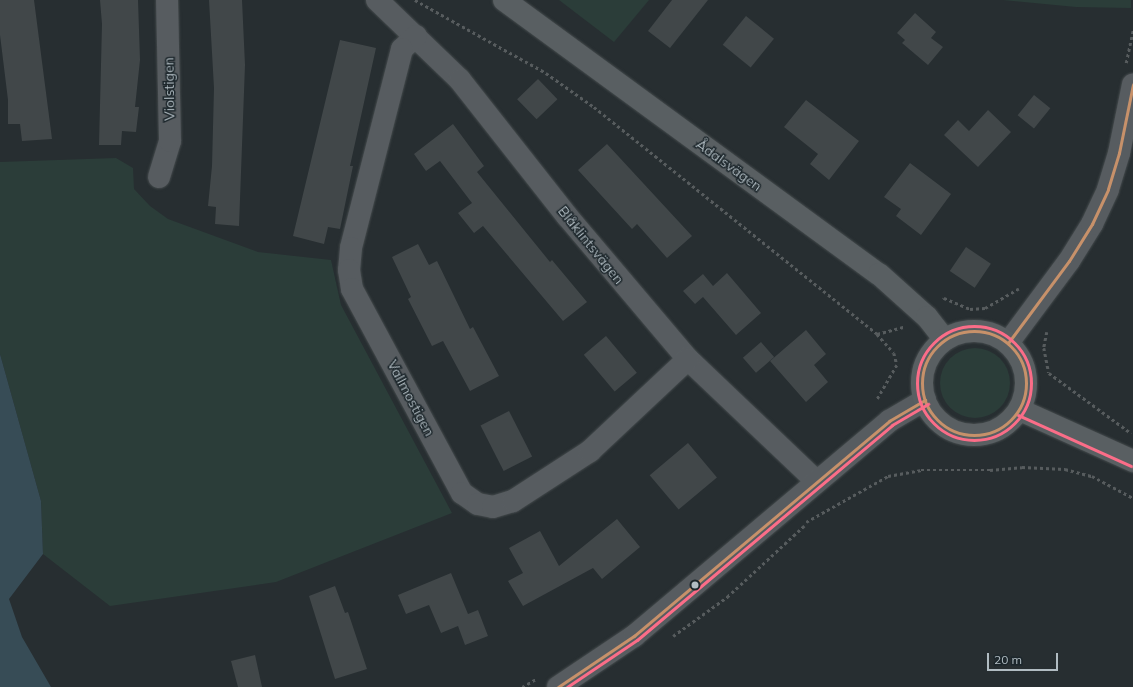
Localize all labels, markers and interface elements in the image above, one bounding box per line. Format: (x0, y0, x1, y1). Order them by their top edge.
street label: Violstigen (160, 57, 178, 121)
street label: Ådalsvägen (693, 136, 765, 194)
street label: Blåklintsvägen (555, 203, 627, 287)
street label: Vallmostigen (384, 357, 438, 439)
unlabelled marker (690, 580, 700, 590)
scale bar (989, 645, 1060, 671)
text: 20 m (994, 652, 1022, 667)

